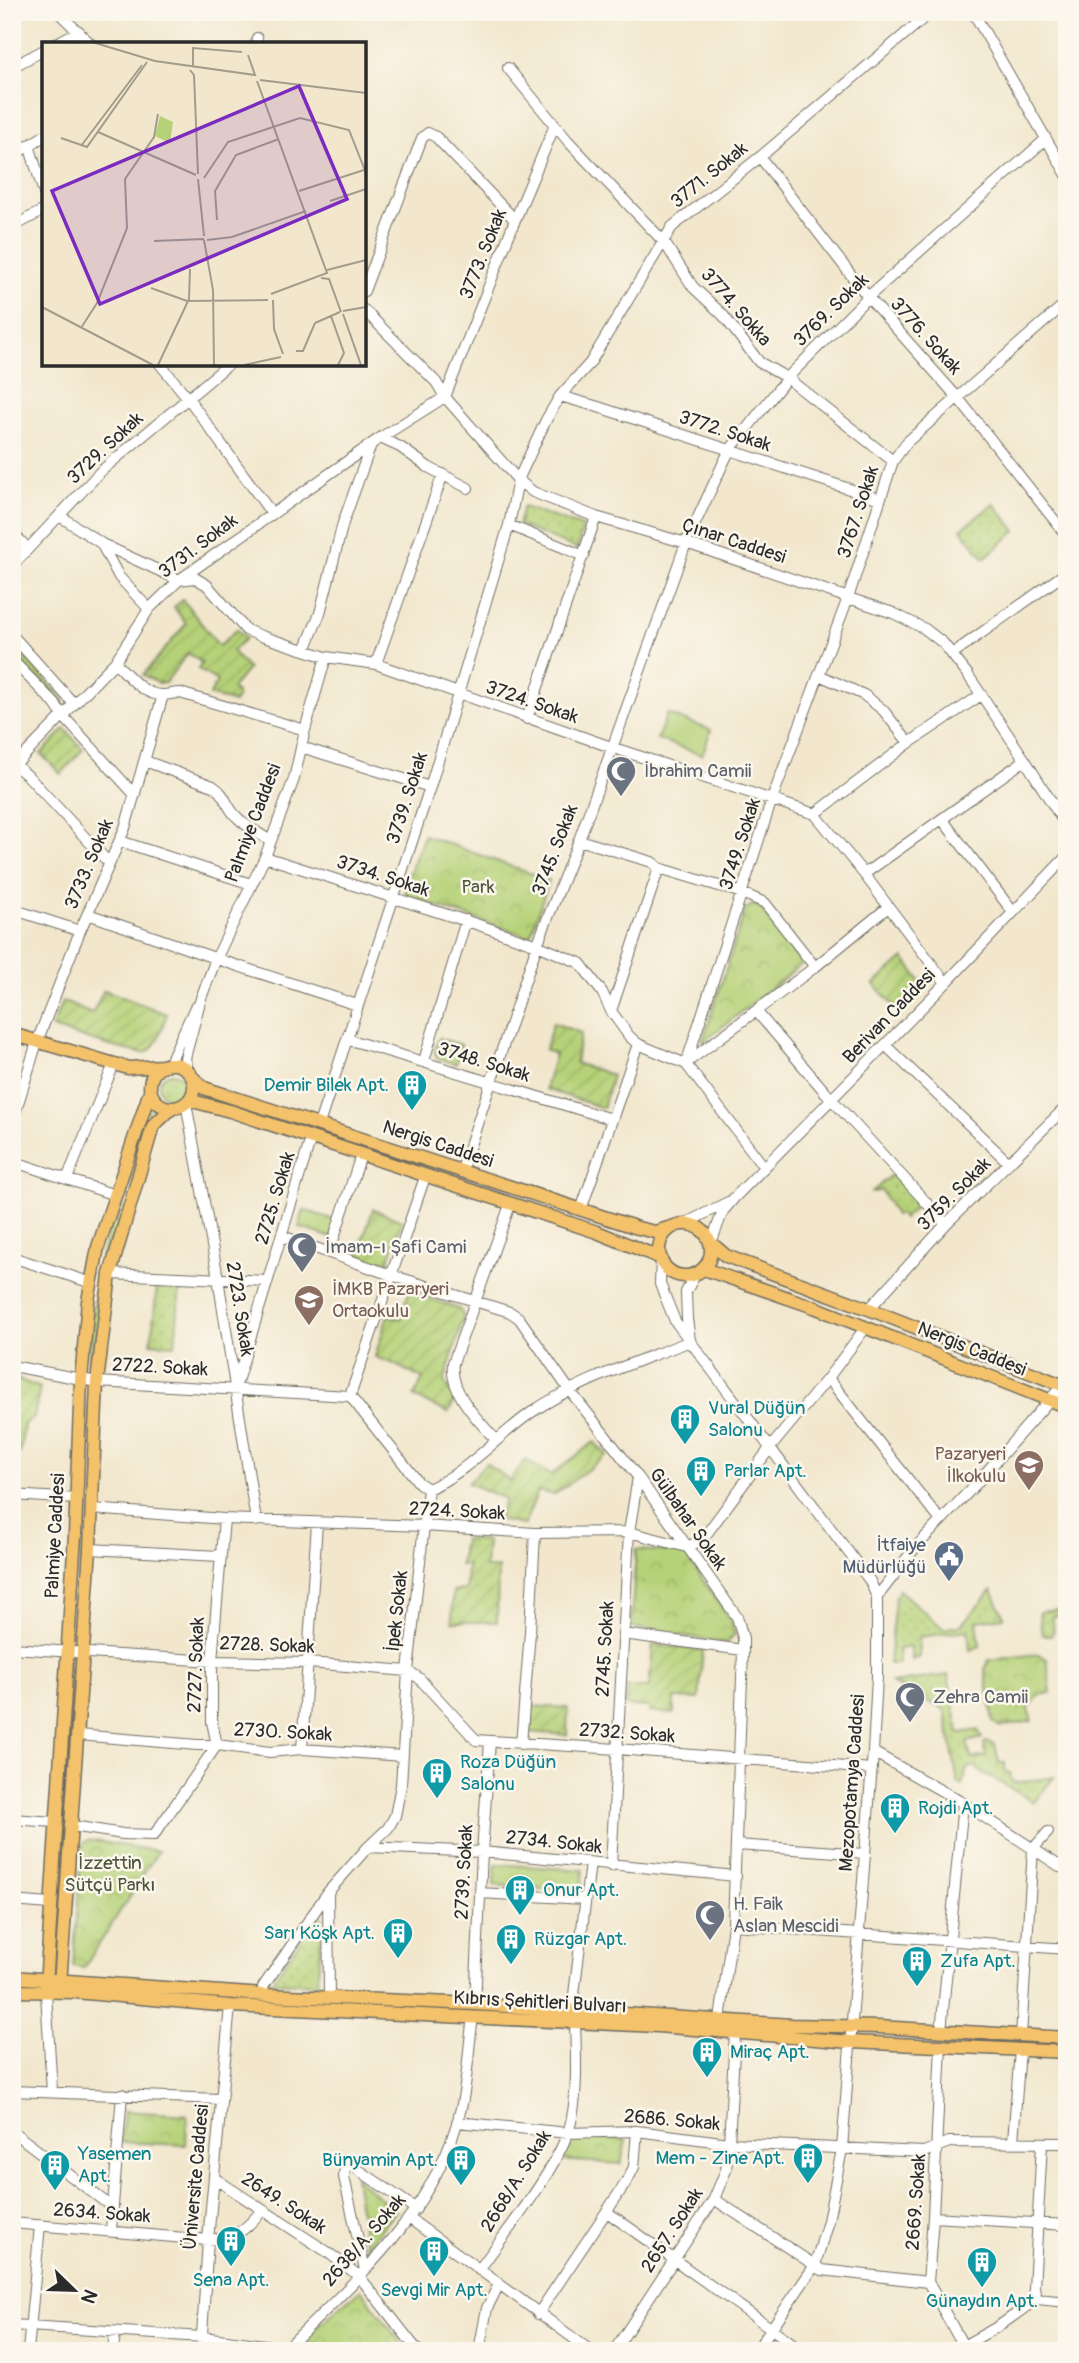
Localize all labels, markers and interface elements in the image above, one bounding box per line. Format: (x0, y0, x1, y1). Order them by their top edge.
inset map (42, 42, 366, 366)
street label: 3771. Sokak (666, 137, 753, 213)
street label: 3773. Sokak (454, 205, 512, 303)
street label: 3774. Sokka (695, 263, 777, 351)
street label: 3769. Sokak (788, 268, 874, 352)
street label: 3776. Sokak (885, 292, 967, 380)
street label: 3772. Sokak (676, 405, 774, 457)
street label: 3729. Sokak (62, 407, 148, 489)
street label: 3767. Sokak (832, 463, 884, 561)
street label: 3731. Sokak (154, 508, 242, 584)
street label: Çınar Caddesi (679, 513, 789, 569)
street label: 3724. Sokak (482, 675, 582, 729)
street label: 3739. Sokak (381, 749, 433, 847)
mosque icon: İbrahim Camii (604, 754, 638, 798)
place label: İbrahim Camii (644, 759, 752, 783)
street label: Palmiye Caddesi (219, 760, 287, 886)
street label: 3749. Sokak (714, 795, 766, 893)
street label: 3745. Sokak (527, 801, 583, 899)
street label: 3733. Sokak (59, 815, 119, 913)
street label: 3734. Sokak (333, 850, 433, 902)
park label: Park (461, 875, 495, 899)
street label: Berivan Caddesi (838, 963, 940, 1069)
street label: 3748. Sokak (435, 1037, 533, 1087)
building icon: Demir Bilek Apt. (395, 1068, 429, 1112)
place label: Demir Bilek Apt. (264, 1073, 389, 1097)
street label: Nergis Caddesi (380, 1115, 496, 1173)
street label: 2725. Sokak (250, 1149, 301, 1247)
street label: 3759. Sokak (912, 1152, 996, 1236)
mosque icon: İmam-ı Şafi Cami (285, 1230, 319, 1274)
place label: İmam-ı Şafi Cami (325, 1235, 466, 1259)
street label: 2723. Sokak (221, 1260, 259, 1358)
place label: İMKB Pazaryeri Ortaokulu (332, 1277, 449, 1323)
school or university icon: İMKB Pazaryeri Ortaokulu (292, 1283, 326, 1327)
street label: Nergis Caddesi (914, 1316, 1030, 1382)
street label: 2722. Sokak (111, 1352, 209, 1382)
place label: Vural Düğün Salonu (708, 1396, 806, 1442)
building icon: Vural Düğün Salonu (668, 1402, 702, 1446)
place label: Pazaryeri İlkokulu (934, 1442, 1006, 1488)
school or university icon: Pazaryeri İlkokulu (1012, 1448, 1046, 1492)
building icon: Parlar Apt. (684, 1454, 718, 1498)
place label: Parlar Apt. (724, 1459, 807, 1483)
street label: Gülbahar Sokak (644, 1463, 732, 1575)
street label: Palmiye Caddesi (40, 1473, 70, 1599)
street label: 2724. Sokak (408, 1496, 506, 1526)
place label: İtfaiye Müdürlüğü (842, 1533, 927, 1579)
public building icon: İtfaiye Müdürlüğü (932, 1539, 966, 1583)
street label: İpek Sokak (381, 1569, 413, 1653)
street label: 2745. Sokak (590, 1600, 620, 1698)
street label: 2727. Sokak (182, 1617, 210, 1713)
street label: 2728. Sokak (219, 1631, 315, 1659)
mosque icon: Zehra Camii (893, 1680, 927, 1724)
place label: Zehra Camii (933, 1685, 1028, 1709)
street label: Mezopotamya Caddesi (834, 1694, 870, 1872)
street label: 2730. Sokak (233, 1717, 333, 1747)
street label: 2732. Sokak (578, 1718, 676, 1748)
place label: Roza Düğün Salonu (460, 1750, 556, 1796)
building icon: Roza Düğün Salonu (420, 1756, 454, 1800)
building icon: Rojdi Apt. (878, 1791, 912, 1835)
place label: Rojdi Apt. (918, 1796, 994, 1820)
street label: 2739. Sokak (450, 1824, 478, 1920)
street label: 2734. Sokak (505, 1825, 603, 1859)
park label: İzzettin Sütçü Parkı (65, 1851, 155, 1897)
building icon: Onur Apt. (503, 1873, 537, 1917)
place label: Onur Apt. (543, 1878, 619, 1902)
place label: H. Faik Aslan Mescidi (733, 1892, 839, 1938)
mosque icon: H. Faik Aslan Mescidi (693, 1898, 727, 1942)
building icon: Sarı Köşk Apt. (381, 1916, 415, 1960)
place label: Sarı Köşk Apt. (264, 1921, 375, 1945)
building icon: Rüzgar Apt. (494, 1922, 528, 1966)
place label: Rüzgar Apt. (534, 1927, 627, 1951)
building icon: Zufa Apt. (900, 1944, 934, 1988)
place label: Zufa Apt. (940, 1949, 1016, 1973)
street label: Kıbrıs Şehitleri Bulvarı (453, 1985, 627, 2019)
building icon: Miraç Apt. (690, 2035, 724, 2079)
place label: Miraç Apt. (730, 2040, 810, 2064)
street label: Üniversite Caddesi (178, 2103, 214, 2251)
street label: 2686. Sokak (623, 2104, 721, 2136)
street label: 2668/A. Sokak (475, 2126, 557, 2236)
building icon: Mem - Zine Apt. (791, 2141, 825, 2185)
place label: Yasemen Apt. (77, 2142, 151, 2188)
building icon: Bünyamin Apt. (444, 2143, 478, 2187)
place label: Mem - Zine Apt. (655, 2146, 785, 2170)
building icon: Yasemen Apt. (38, 2148, 72, 2192)
place label: Bünyamin Apt. (322, 2148, 438, 2172)
street label: 2669. Sokak (901, 2153, 931, 2251)
street label: 2649. Sokak (237, 2167, 331, 2239)
street label: 2657. Sokak (636, 2183, 708, 2277)
street label: 2638/A. Sokak (317, 2189, 411, 2291)
street label: 2634. Sokak (53, 2198, 152, 2228)
building icon: Sena Apt. (214, 2224, 248, 2268)
building icon: Sevgi Mir Apt. (417, 2234, 451, 2278)
building icon: Günaydın Apt. (965, 2245, 999, 2289)
north arrow (38, 2254, 108, 2324)
place label: Sena Apt. (193, 2268, 269, 2292)
place label: Sevgi Mir Apt. (380, 2278, 488, 2302)
text: N (75, 2286, 102, 2307)
place label: Günaydın Apt. (926, 2289, 1038, 2313)

